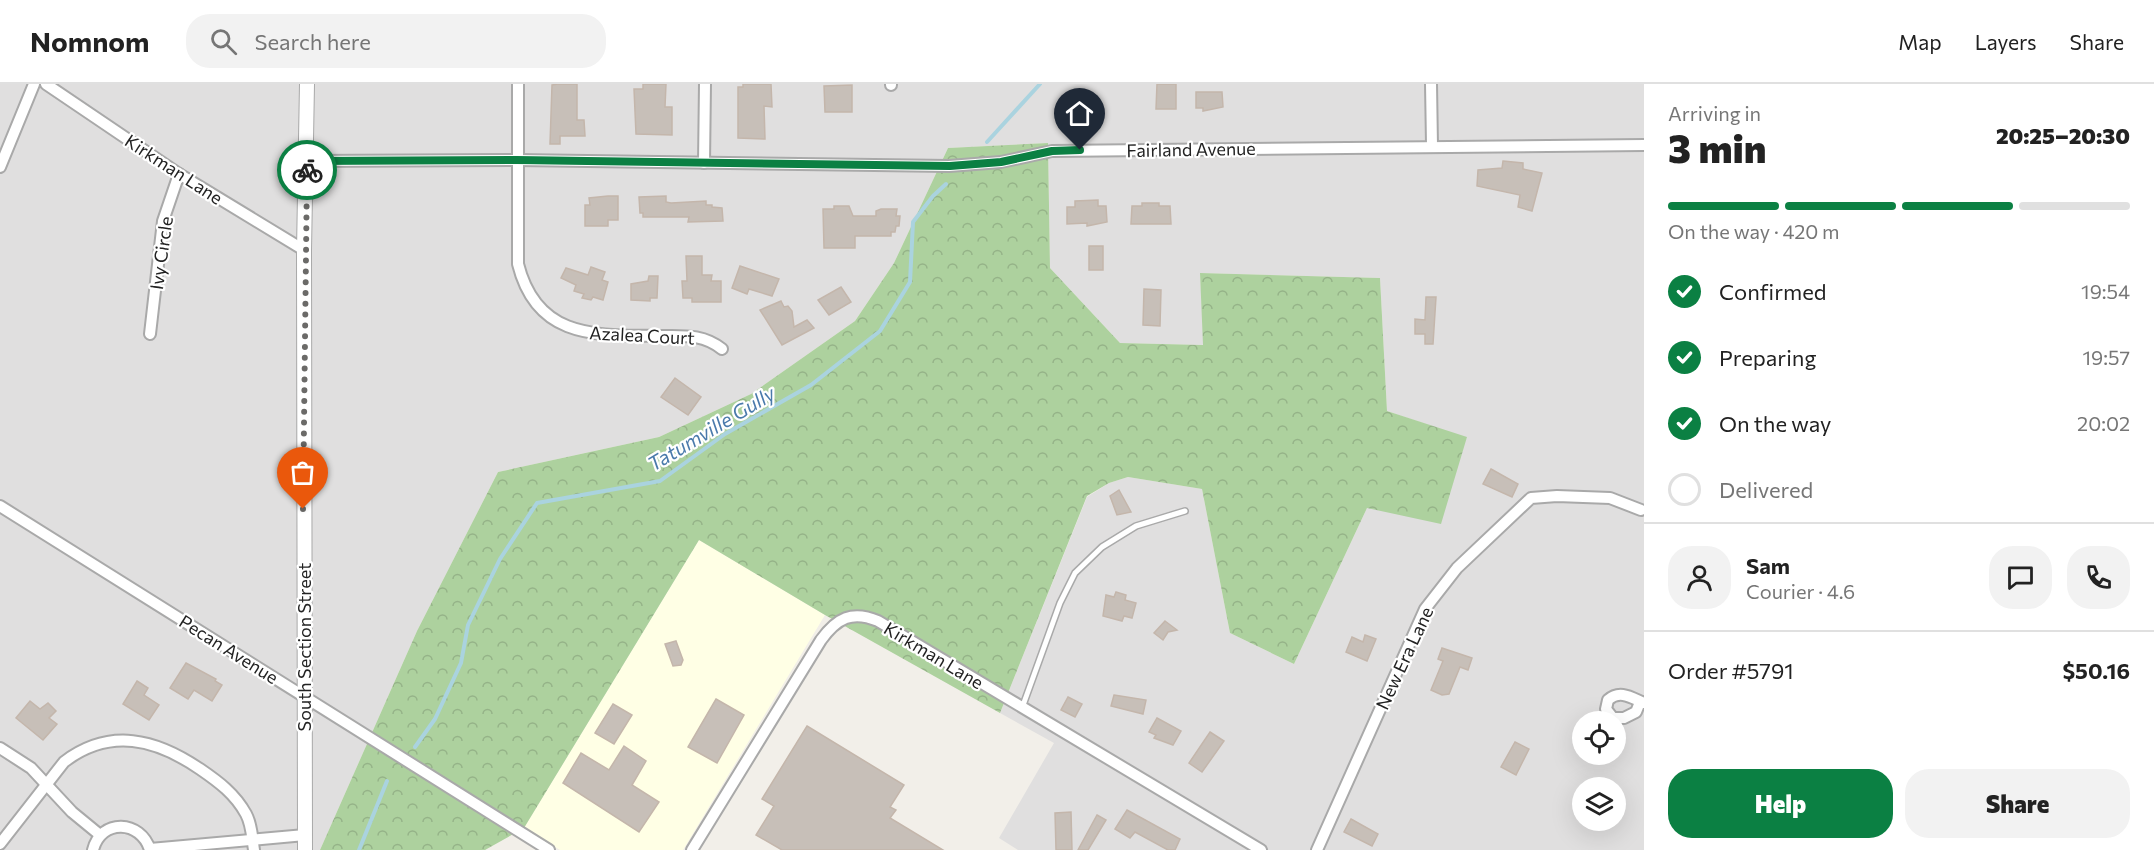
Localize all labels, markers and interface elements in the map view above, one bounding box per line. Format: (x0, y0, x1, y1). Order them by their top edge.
search box (186, 14, 606, 68)
text: Nomnom (30, 24, 150, 58)
icon: search (207, 25, 240, 58)
text: Search here (255, 28, 371, 55)
text: Map (1898, 29, 1942, 54)
text: Layers (1975, 29, 2037, 54)
text: Share (2070, 29, 2124, 54)
pin (1054, 88, 1105, 150)
icon: home (1063, 97, 1096, 130)
text: Arriving in (1668, 101, 1761, 125)
text: 20:25–20:30 (1996, 122, 2130, 149)
text: 3 min (1668, 123, 1766, 171)
street label: Kirkman Lane (121, 129, 227, 209)
street label: Fairland Avenue (1126, 137, 1256, 161)
courier (277, 140, 337, 200)
icon: bike (291, 154, 324, 187)
street label: Ivy Circle (145, 215, 177, 291)
text: On the way · 420 m (1668, 219, 1840, 243)
icon: check (1668, 275, 1701, 308)
text: Confirmed (1719, 278, 1826, 305)
text: 19:54 (2081, 279, 2130, 303)
street label: Azalea Court (589, 321, 695, 349)
icon: check (1668, 341, 1701, 374)
text: Preparing (1719, 344, 1816, 371)
text: 19:57 (2083, 345, 2130, 369)
water label: Tatumville Gully (643, 380, 780, 475)
icon: check (1668, 407, 1701, 440)
text: On the way (1719, 410, 1831, 437)
text: 20:02 (2077, 411, 2130, 435)
pin (277, 447, 328, 509)
icon: bag (286, 456, 319, 489)
text: Delivered (1719, 476, 1813, 503)
button: person (1668, 546, 1731, 609)
button: chat (1989, 546, 2052, 609)
button: phone (2067, 546, 2130, 609)
text: Sam (1746, 552, 1790, 579)
street label: South Section Street (293, 563, 315, 731)
text: Courier · 4.6 (1746, 579, 1855, 603)
street label: New Era Lane (1371, 603, 1437, 713)
street label: Pecan Avenue (175, 610, 283, 688)
street label: Kirkman Lane (880, 617, 988, 693)
text: Order #5791 (1668, 657, 1794, 684)
text: $50.16 (2062, 657, 2130, 684)
map controls (1572, 711, 1626, 831)
button: locate (1572, 711, 1626, 765)
button: Help (1668, 769, 1893, 838)
button: Share (1905, 769, 2130, 838)
button: layers (1572, 777, 1626, 831)

